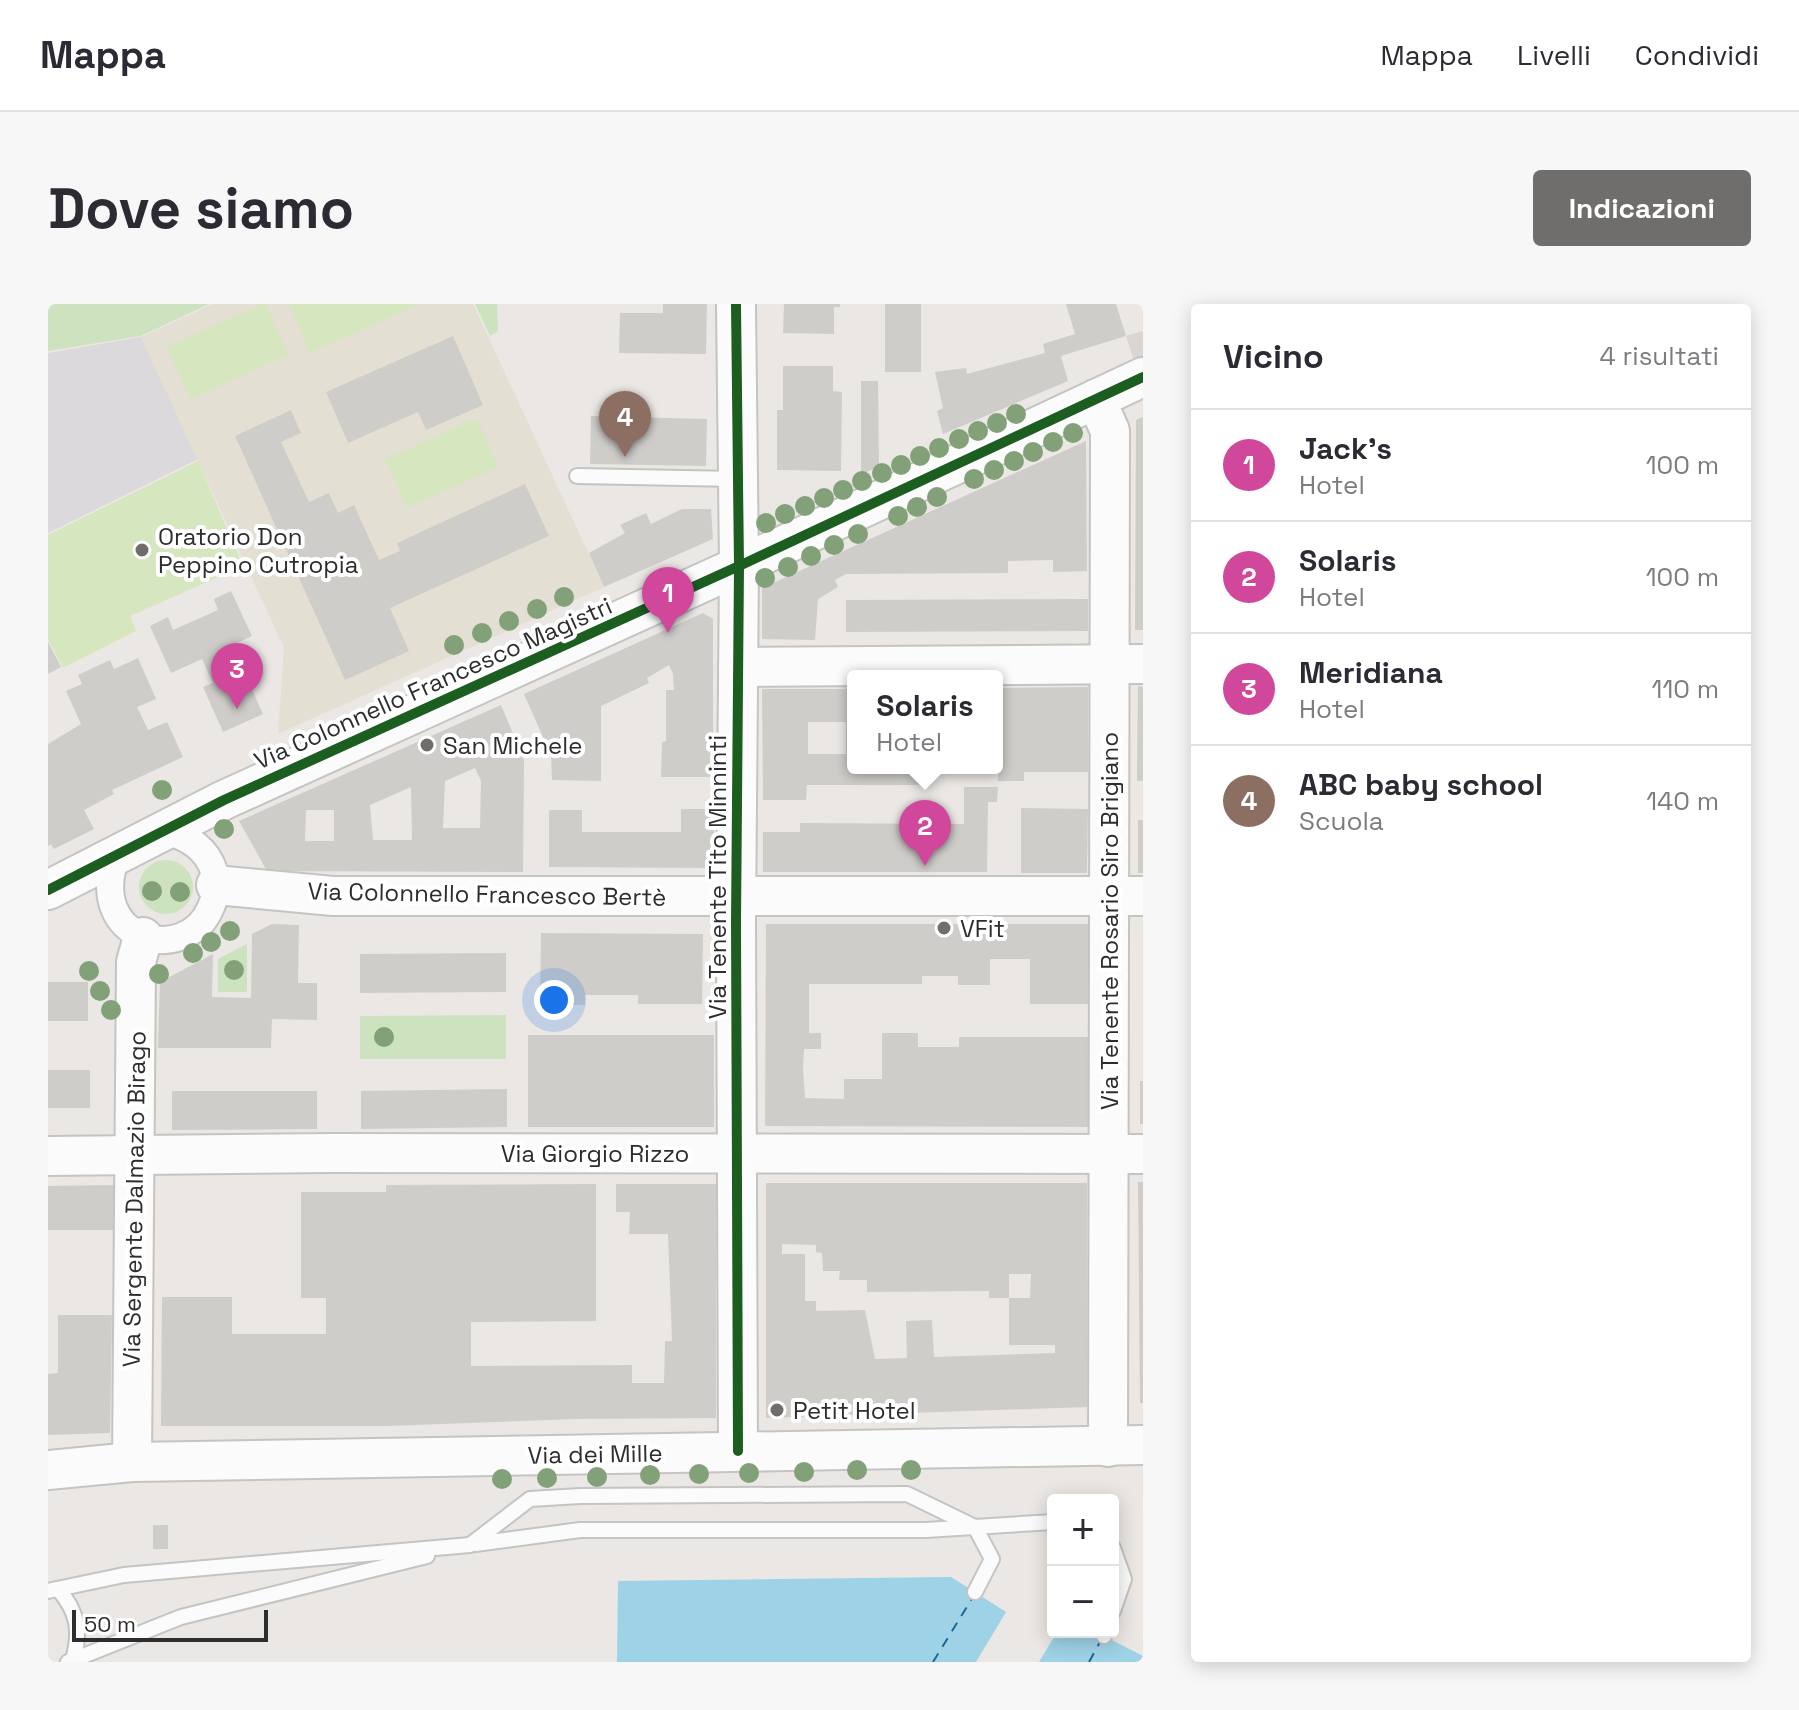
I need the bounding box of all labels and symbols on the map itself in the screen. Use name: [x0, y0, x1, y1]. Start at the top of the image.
pin: 4: [599, 391, 651, 457]
place label: Oratorio Don Peppino Cutropia: [158, 521, 359, 580]
marker: Oratorio Don Peppino Cutropia: [133, 541, 151, 559]
pin: 1: [642, 567, 694, 633]
street label: Via Colonnello Francesco Magistri: [249, 590, 617, 776]
pin: 3: [211, 643, 263, 709]
place label: San Michele: [443, 730, 582, 761]
street label: Via Tenente Rosario Siro Brigiano: [1094, 732, 1125, 1110]
street label: Via Tenente Tito Minninti: [702, 735, 733, 1019]
marker: San Michele: [418, 736, 436, 754]
pin: 2: [899, 800, 951, 866]
street label: Via Colonnello Francesco Bertè: [307, 875, 667, 913]
place label: VFit: [960, 913, 1005, 944]
marker: VFit: [935, 919, 953, 937]
your location: [534, 980, 574, 1020]
street label: Via Sergente Dalmazio Birago: [116, 1030, 152, 1368]
street label: Via Giorgio Rizzo: [501, 1138, 689, 1169]
place label: Petit Hotel: [793, 1395, 916, 1426]
marker: Petit Hotel: [768, 1401, 786, 1419]
street label: Via dei Mille: [527, 1437, 663, 1471]
scale bar: [72, 1606, 268, 1642]

